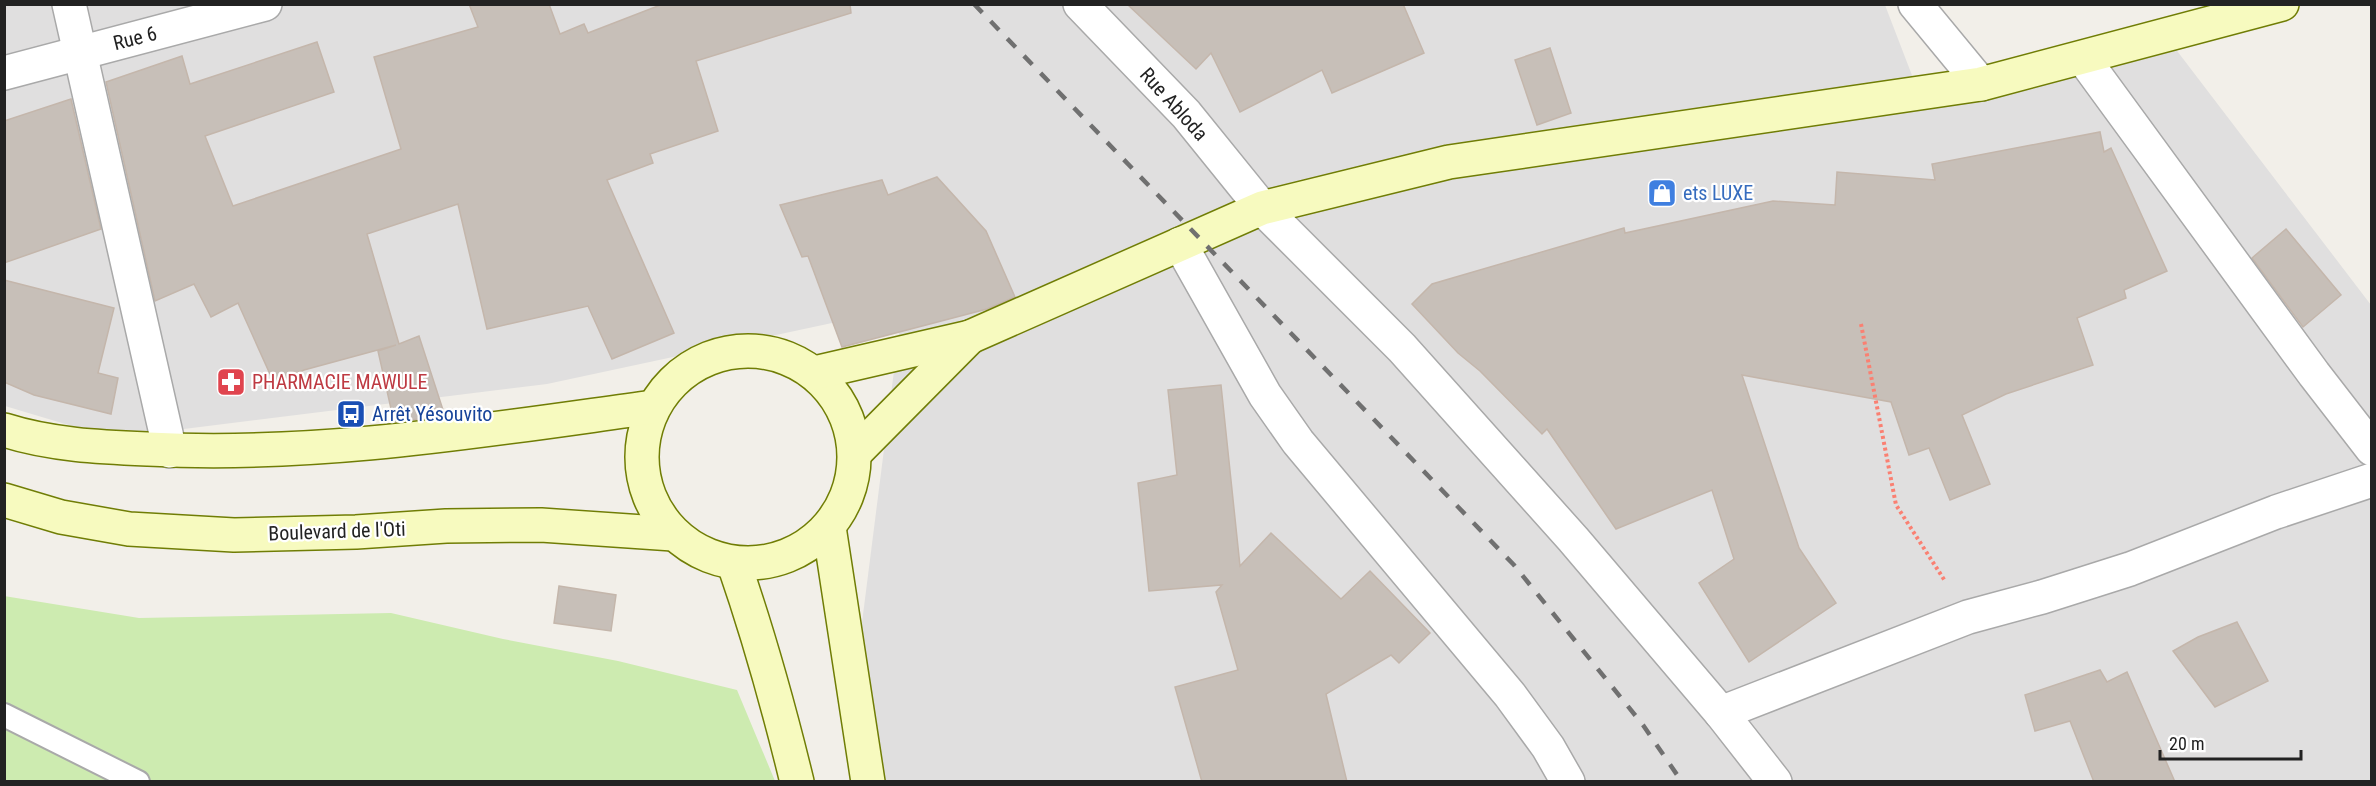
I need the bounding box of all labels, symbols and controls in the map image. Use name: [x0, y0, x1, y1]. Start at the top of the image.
street label: Rue 6: [111, 21, 159, 55]
street label: Rue Abloda: [1135, 63, 1213, 145]
shop icon: ets LUXE: [1646, 177, 1678, 209]
place label: ets LUXE: [1683, 181, 1753, 205]
pharmacy icon: PHARMACIE MAWULE: [215, 366, 247, 398]
place label: PHARMACIE MAWULE: [252, 370, 428, 394]
bus stop icon: Arrêt Yésouvito: [335, 398, 367, 430]
place label: Arrêt Yésouvito: [372, 402, 492, 426]
street label: Boulevard de l'Oti: [268, 517, 406, 545]
scale bar: [2160, 723, 2301, 761]
text: 20 m: [2169, 733, 2204, 754]

